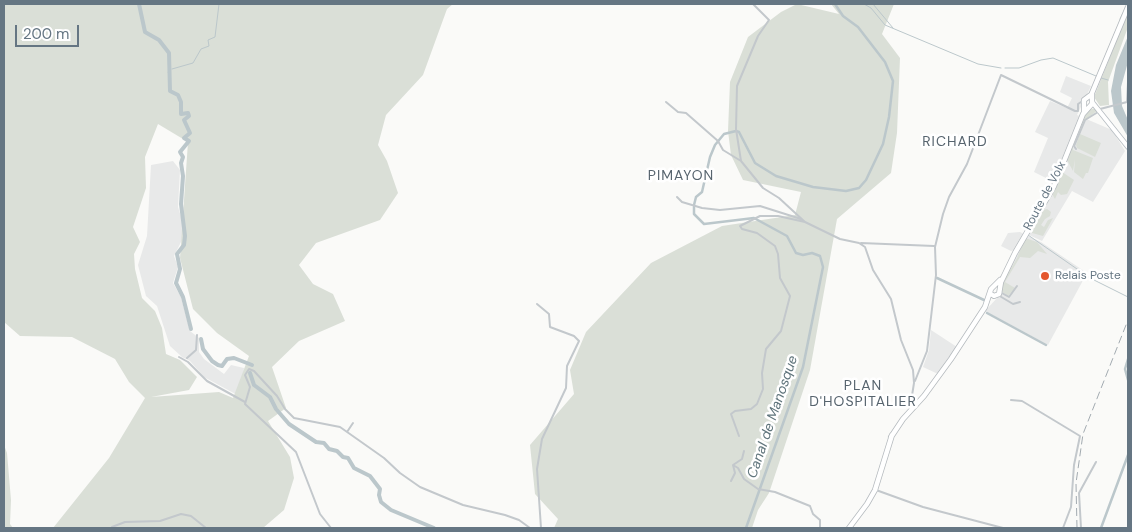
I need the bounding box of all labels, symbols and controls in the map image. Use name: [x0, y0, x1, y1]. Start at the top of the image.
scale bar: [18, 15, 81, 47]
text: 200 m: [23, 24, 69, 44]
district label: RICHARD: [921, 134, 989, 150]
street label: Route de Volx: [1021, 159, 1069, 233]
district label: PIMAYON: [647, 168, 715, 184]
place label: Relais Poste: [1055, 269, 1121, 283]
marker: Relais Poste: [1039, 270, 1051, 282]
water label: Canal de Manosque: [744, 353, 802, 481]
district label: PLAN D'HOSPITALIER: [808, 378, 918, 411]

